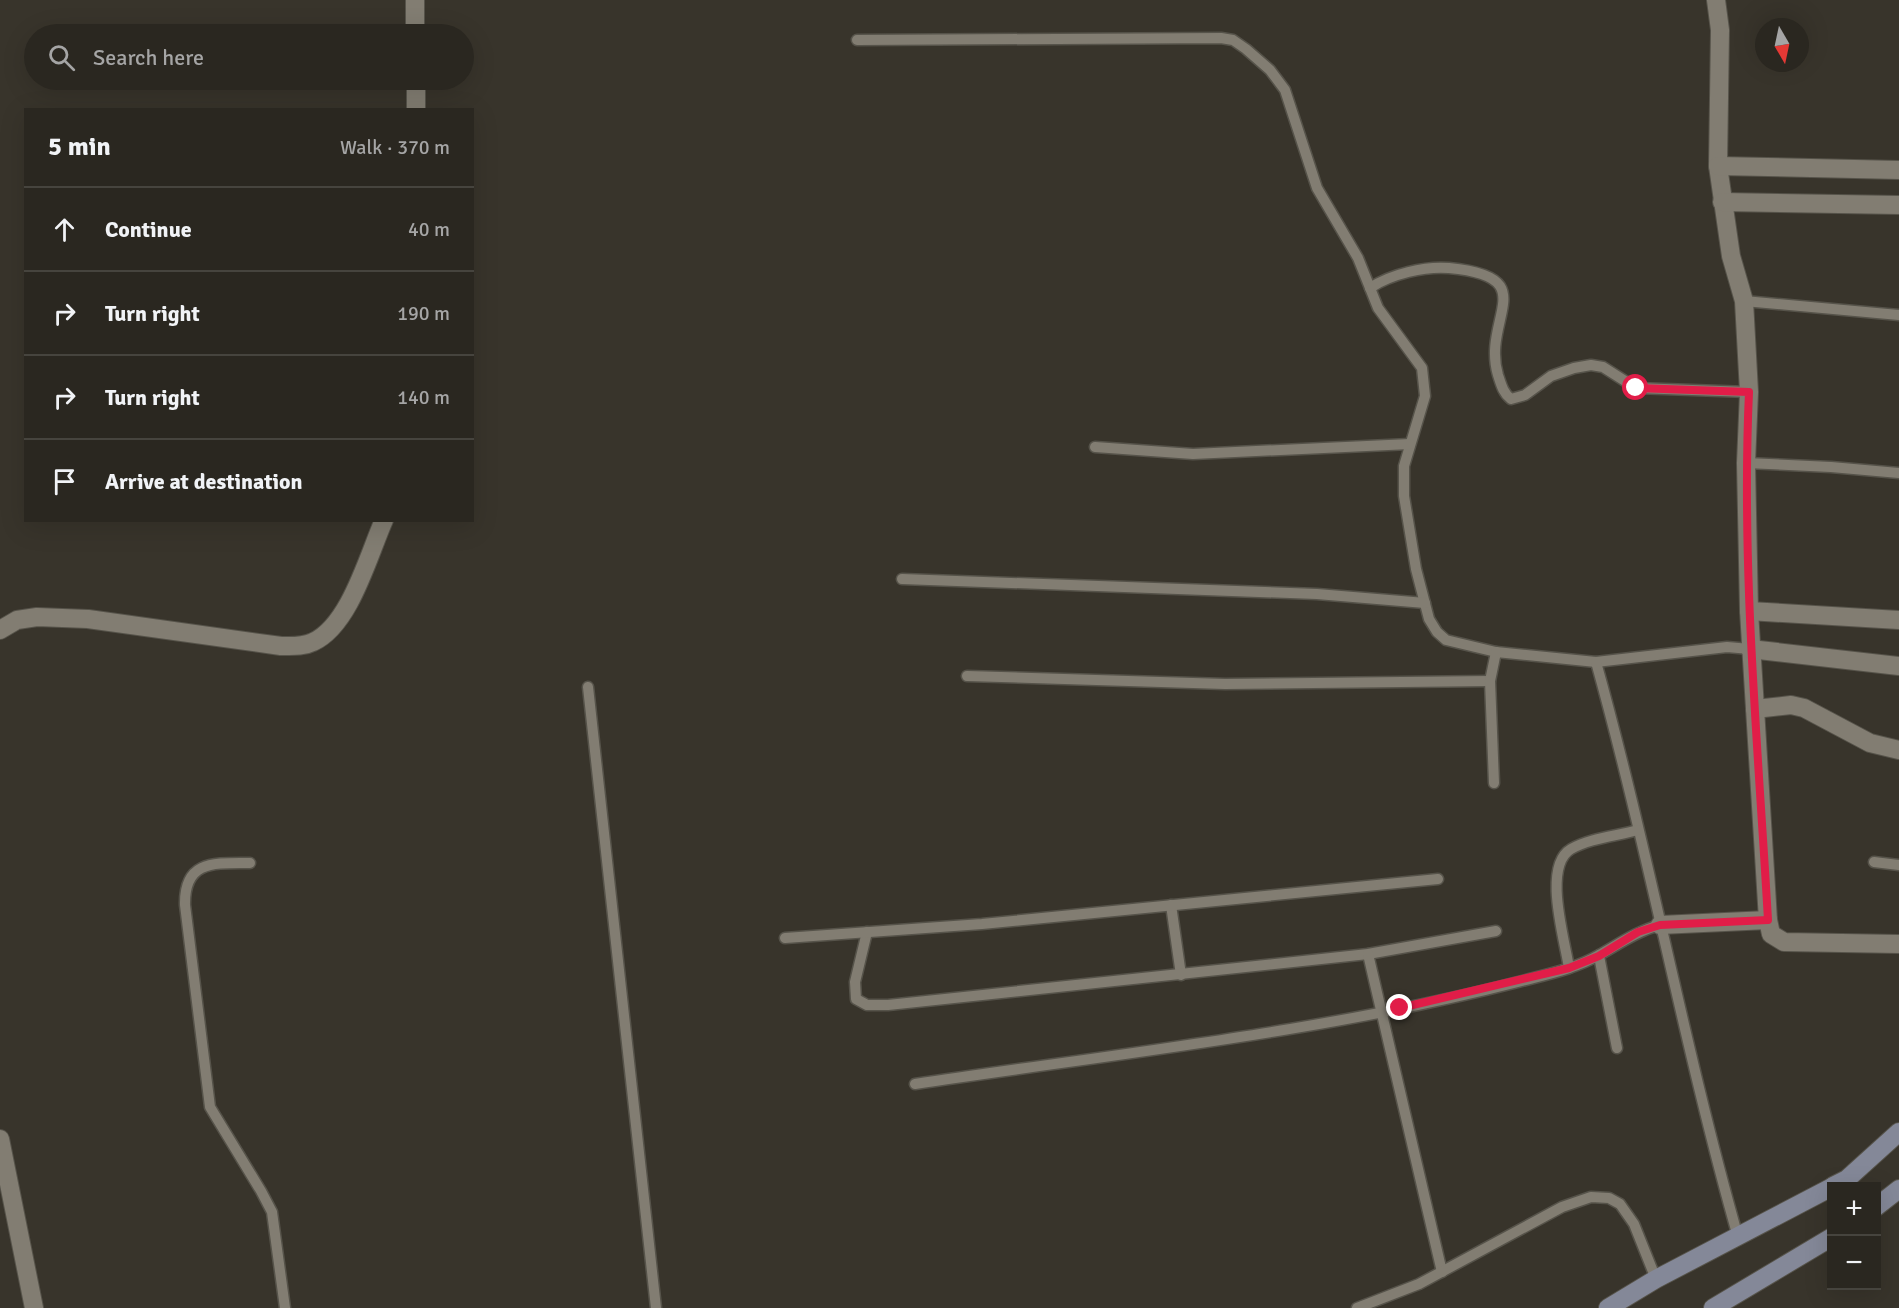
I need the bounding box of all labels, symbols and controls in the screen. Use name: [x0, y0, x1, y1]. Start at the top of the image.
north arrow: [1755, 18, 1809, 72]
search box: [24, 24, 474, 90]
icon: search: [45, 41, 78, 74]
text: Search here: [93, 44, 204, 71]
text: 5 min: [48, 131, 111, 163]
text: Walk · 370 m: [340, 135, 450, 160]
icon: ahead: [48, 213, 81, 246]
text: Continue: [105, 216, 192, 243]
text: 40 m: [408, 217, 450, 242]
icon: right: [48, 297, 81, 330]
text: Turn right: [105, 300, 200, 327]
text: 190 m: [397, 301, 450, 326]
route start: [1622, 374, 1648, 400]
icon: right: [48, 381, 81, 414]
text: Turn right: [105, 384, 200, 411]
text: 140 m: [397, 385, 450, 410]
icon: arrive: [48, 465, 81, 498]
text: Arrive at destination: [105, 468, 302, 495]
route end: [1386, 994, 1412, 1020]
map controls: [1827, 1182, 1881, 1290]
button: +: [1827, 1182, 1881, 1236]
button: −: [1827, 1236, 1881, 1290]

